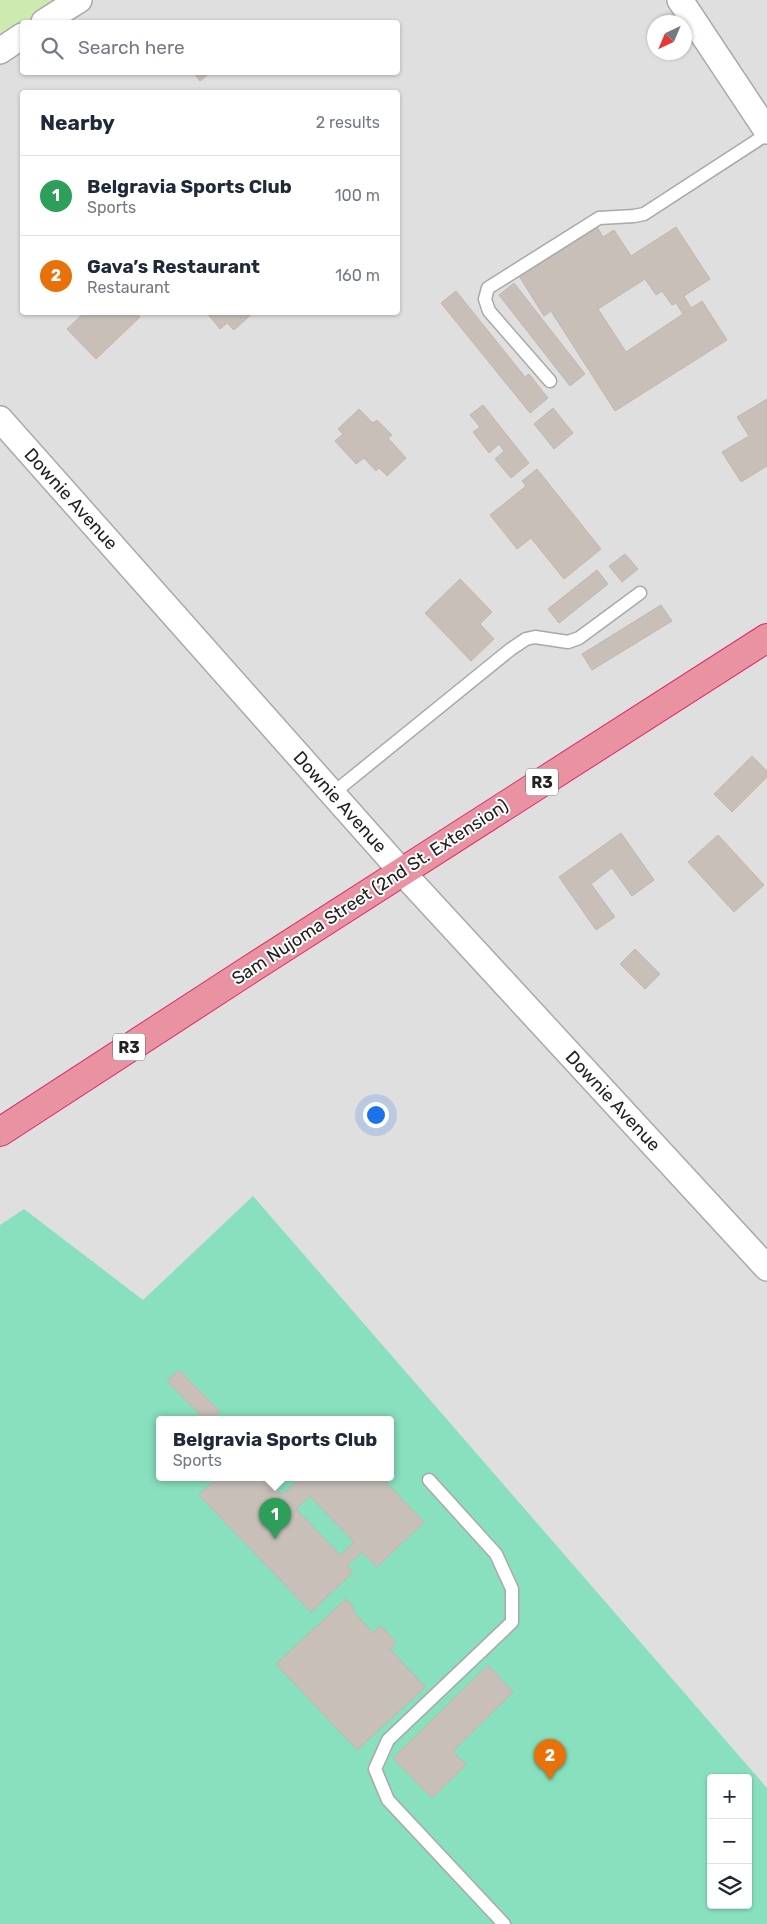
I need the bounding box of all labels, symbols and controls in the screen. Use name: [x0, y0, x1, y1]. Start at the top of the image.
north arrow: [647, 15, 692, 60]
search box: [20, 20, 400, 75]
icon: search: [38, 34, 66, 62]
text: Search here: [78, 36, 185, 59]
text: Nearby: [40, 110, 115, 135]
text: 2 results: [316, 113, 380, 132]
text: Belgravia Sports Club: [87, 175, 292, 198]
text: 1: [52, 186, 60, 205]
text: 100 m: [335, 186, 380, 205]
text: Sports: [87, 198, 136, 217]
text: Gava’s Restaurant: [87, 255, 260, 278]
text: 2: [51, 266, 61, 285]
text: 160 m: [335, 266, 380, 285]
text: Restaurant: [87, 278, 170, 297]
street label: Downie Avenue: [20, 444, 122, 554]
street label: Downie Avenue: [289, 747, 391, 857]
road number: R3: [526, 769, 558, 796]
street label: Sam Nujoma Street (2nd St. Extension): [228, 794, 512, 990]
road number: R3: [113, 1034, 145, 1060]
street label: Downie Avenue: [561, 1046, 665, 1156]
your location: [363, 1102, 389, 1128]
popup: [156, 1416, 394, 1481]
text: Belgravia Sports Club: [173, 1428, 377, 1451]
text: Sports: [173, 1451, 222, 1470]
pin: 1: [259, 1498, 291, 1539]
pin: 2: [534, 1739, 566, 1780]
map controls: [707, 1774, 752, 1909]
button: +: [707, 1774, 752, 1819]
button: −: [707, 1819, 752, 1864]
button: layers: [707, 1864, 752, 1909]

